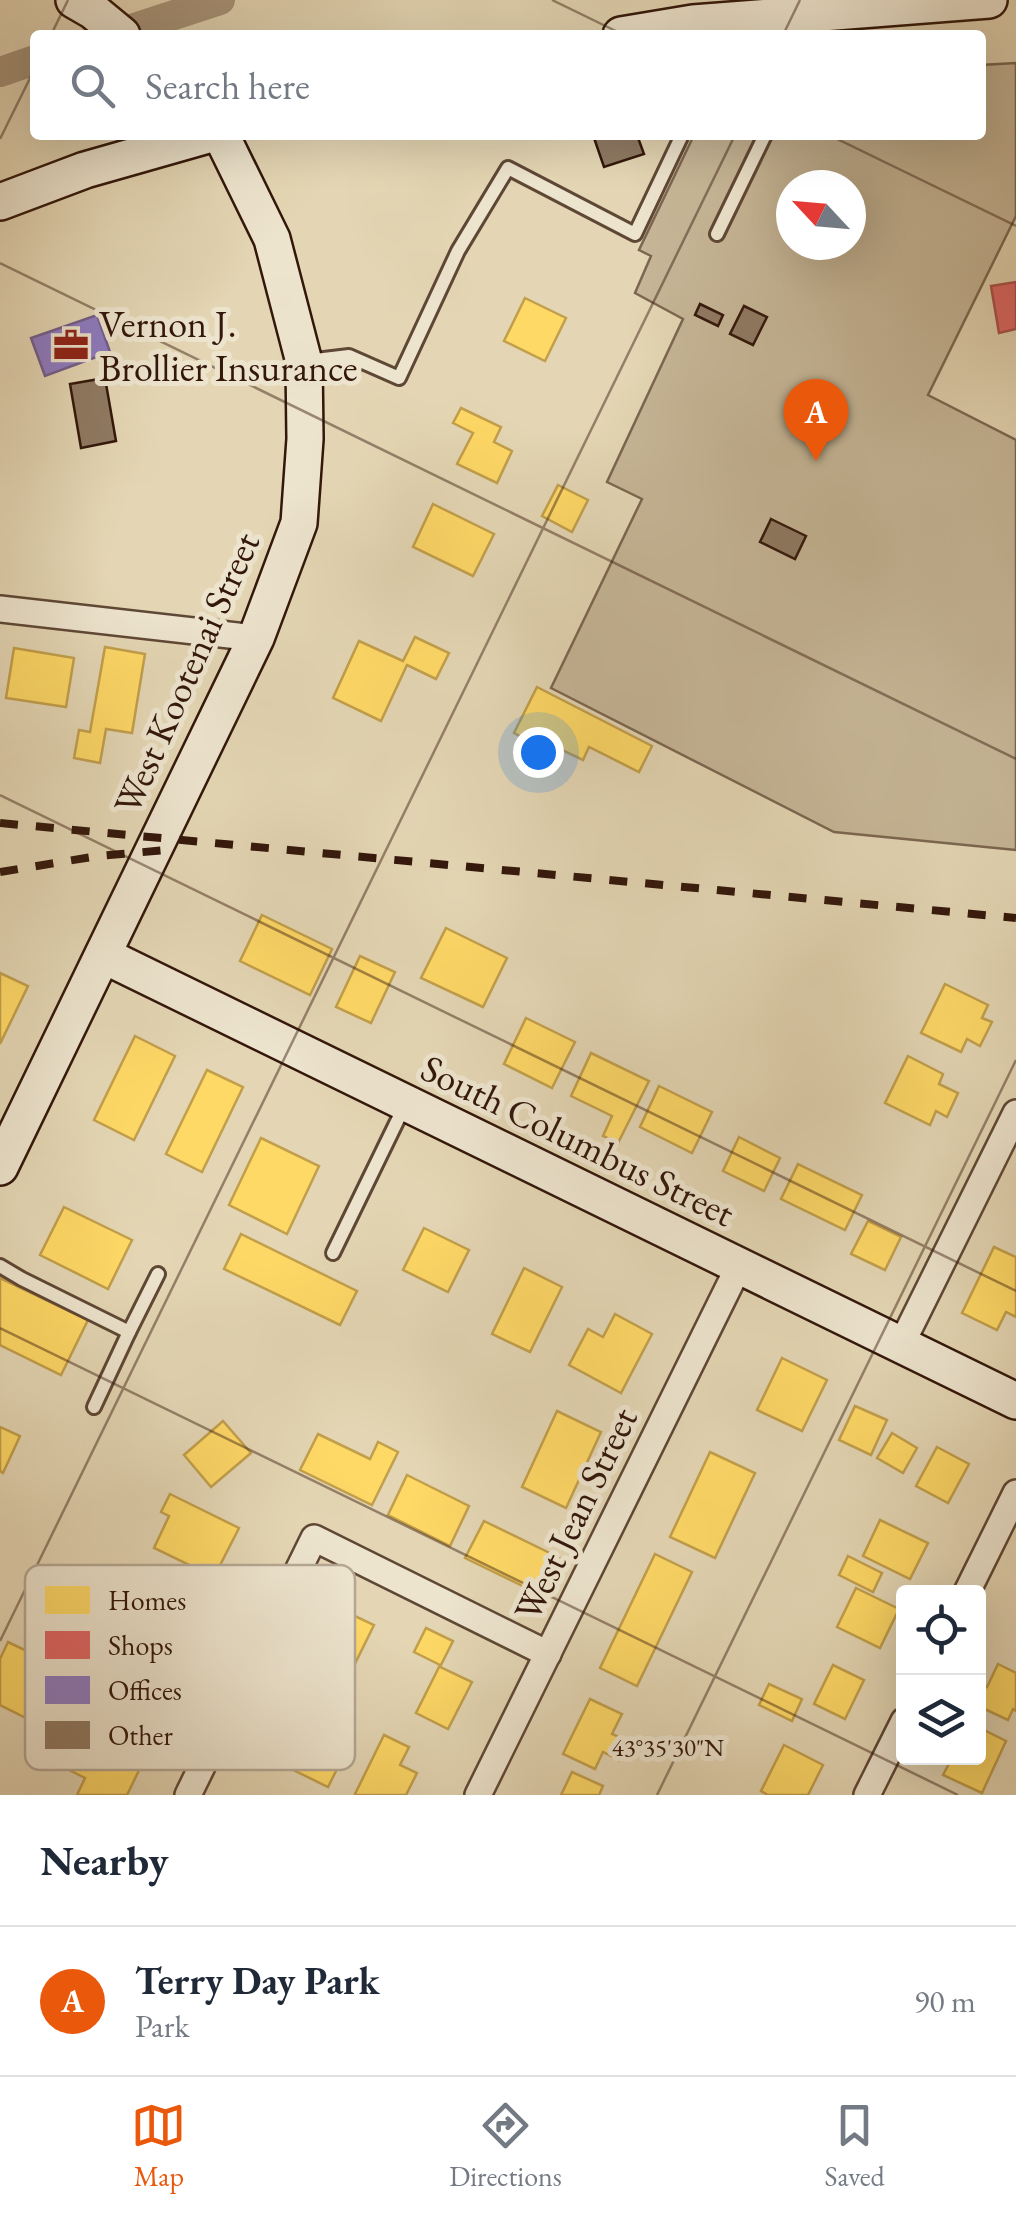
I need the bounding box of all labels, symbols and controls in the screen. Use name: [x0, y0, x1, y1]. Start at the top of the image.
search box: [30, 30, 986, 140]
icon: search: [65, 58, 120, 113]
text: Search here: [145, 61, 310, 110]
north arrow: [776, 170, 866, 260]
place label: Vernon J. Brollier Insurance: [99, 299, 358, 392]
office icon: Vernon J. Brollier Insurance: [52, 326, 90, 364]
pin: A: [784, 378, 848, 461]
street label: West Kootenai Street: [102, 524, 270, 822]
your location: [513, 727, 564, 778]
street label: South Columbus Street: [413, 1043, 743, 1237]
street label: West Jean Street: [502, 1399, 648, 1629]
legend: [25, 1565, 355, 1770]
text: Homes: [108, 1582, 186, 1618]
map controls: [896, 1585, 986, 1765]
button: locate: [896, 1585, 986, 1675]
text: Shops: [108, 1627, 173, 1663]
text: Offices: [108, 1672, 182, 1708]
button: layers: [896, 1675, 986, 1765]
text: Other: [108, 1717, 173, 1753]
text: 43°35'30"N: [612, 1731, 724, 1763]
text: Nearby: [40, 1833, 169, 1888]
text: Terry Day Park: [135, 1956, 380, 2005]
text: A: [61, 1980, 84, 2022]
text: 90 m: [914, 1980, 976, 2022]
text: Park: [135, 2005, 190, 2047]
tab: Map: [131, 2098, 186, 2194]
tab: Directions: [449, 2098, 562, 2194]
tab: Saved: [825, 2098, 885, 2194]

